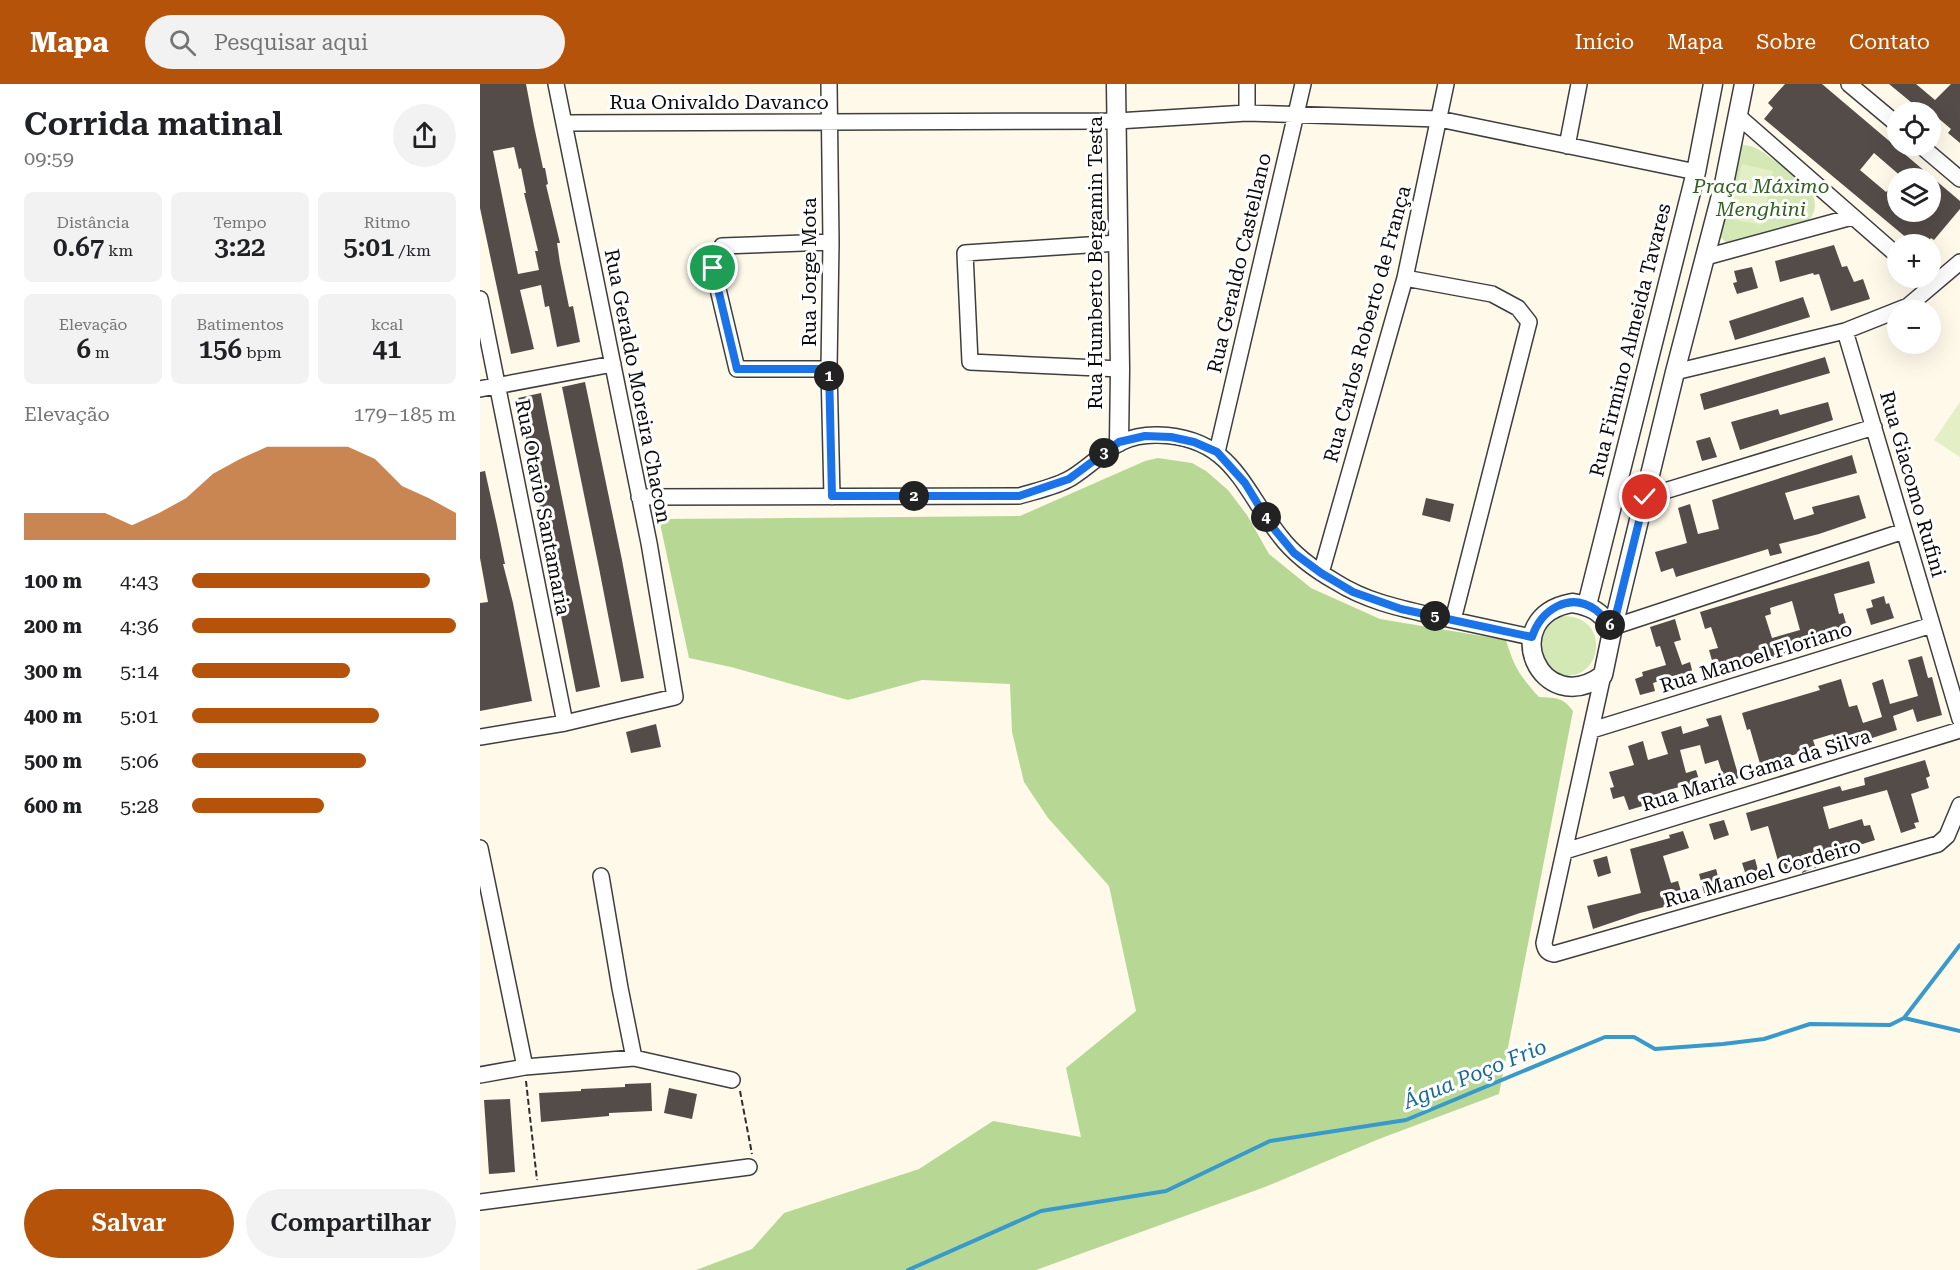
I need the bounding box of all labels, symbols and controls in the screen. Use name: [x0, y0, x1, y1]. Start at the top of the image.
search box: [145, 15, 565, 69]
text: Mapa: [30, 26, 109, 59]
icon: search: [166, 26, 199, 59]
text: Pesquisar aqui: [214, 30, 368, 55]
text: Início: [1575, 30, 1634, 54]
text: Mapa: [1667, 30, 1723, 54]
text: Sobre: [1756, 30, 1816, 54]
text: Contato: [1849, 30, 1930, 54]
street label: Rua Onivaldo Davanco: [609, 90, 829, 114]
map controls: [1887, 102, 1941, 354]
button: locate: [1887, 102, 1941, 156]
text: Corrida matinal: [24, 104, 283, 143]
button: share: [393, 104, 456, 167]
street label: Rua Humberto Bergamin Testa: [1083, 116, 1107, 410]
text: 09:59: [24, 146, 74, 170]
street label: Rua Geraldo Castellano: [1202, 151, 1276, 375]
button: layers: [1887, 168, 1941, 222]
park label: Praça Máximo Menghini: [1692, 174, 1829, 221]
street label: Rua Carlos Roberto de França: [1318, 183, 1416, 465]
street label: Rua Jorge Mota: [797, 197, 821, 347]
street label: Rua Firmino Almeida Tavares: [1584, 201, 1676, 479]
text: Distância: [57, 213, 129, 232]
text: Tempo: [213, 213, 267, 232]
text: Ritmo: [364, 213, 410, 232]
text: 0.67: [53, 232, 104, 262]
text: 3:22: [214, 232, 266, 262]
text: 5:01: [343, 232, 395, 262]
button: +: [1887, 234, 1941, 288]
text: km: [104, 241, 133, 260]
text: /km: [395, 241, 431, 260]
pin: [687, 242, 738, 293]
street label: Rua Geraldo Moreira Chacon: [600, 247, 676, 525]
icon: arrive: [696, 251, 729, 284]
button: −: [1887, 300, 1941, 354]
text: Elevação: [59, 315, 127, 334]
text: Batimentos: [196, 315, 284, 334]
text: kcal: [371, 315, 403, 334]
text: 6: [76, 334, 91, 364]
text: 156: [198, 334, 242, 364]
text: 41: [372, 334, 402, 364]
text: m: [91, 343, 110, 362]
text: bpm: [242, 343, 282, 362]
pin: 1: [814, 361, 844, 391]
text: 1: [825, 366, 833, 385]
street label: Rua Giacomo Rufini: [1875, 388, 1951, 580]
street label: Rua Otavio Santamaria: [510, 397, 576, 617]
text: Elevação: [24, 402, 110, 426]
text: 179–185 m: [353, 402, 456, 426]
pin: 3: [1089, 438, 1119, 468]
text: 3: [1100, 443, 1108, 462]
pin: [1619, 471, 1670, 522]
icon: check: [1628, 480, 1661, 513]
pin: 2: [899, 481, 929, 511]
text: 2: [910, 486, 918, 505]
pin: 4: [1251, 502, 1281, 532]
text: 4: [1262, 507, 1270, 526]
text: 100 m: [24, 569, 82, 593]
text: 4:43: [120, 569, 159, 593]
pin: 5: [1420, 601, 1450, 631]
text: 5: [1431, 606, 1439, 625]
pin: 6: [1595, 610, 1625, 640]
text: 200 m: [24, 614, 82, 638]
text: 4:36: [120, 614, 159, 638]
text: 6: [1606, 615, 1614, 634]
street label: Rua Manoel Floriano: [1657, 616, 1855, 698]
text: 300 m: [24, 659, 82, 683]
text: 5:14: [120, 659, 159, 683]
text: 400 m: [24, 704, 82, 728]
text: 5:01: [120, 704, 159, 728]
street label: Rua Maria Gama da Silva: [1638, 724, 1874, 816]
text: 500 m: [24, 749, 82, 773]
text: 5:06: [120, 749, 159, 773]
text: 600 m: [24, 794, 82, 818]
text: 5:28: [120, 794, 159, 818]
street label: Rua Manoel Cordeiro: [1661, 833, 1863, 913]
water label: Água Poço Frio: [1398, 1033, 1550, 1114]
button: Salvar: [24, 1189, 234, 1258]
button: Compartilhar: [246, 1189, 456, 1258]

